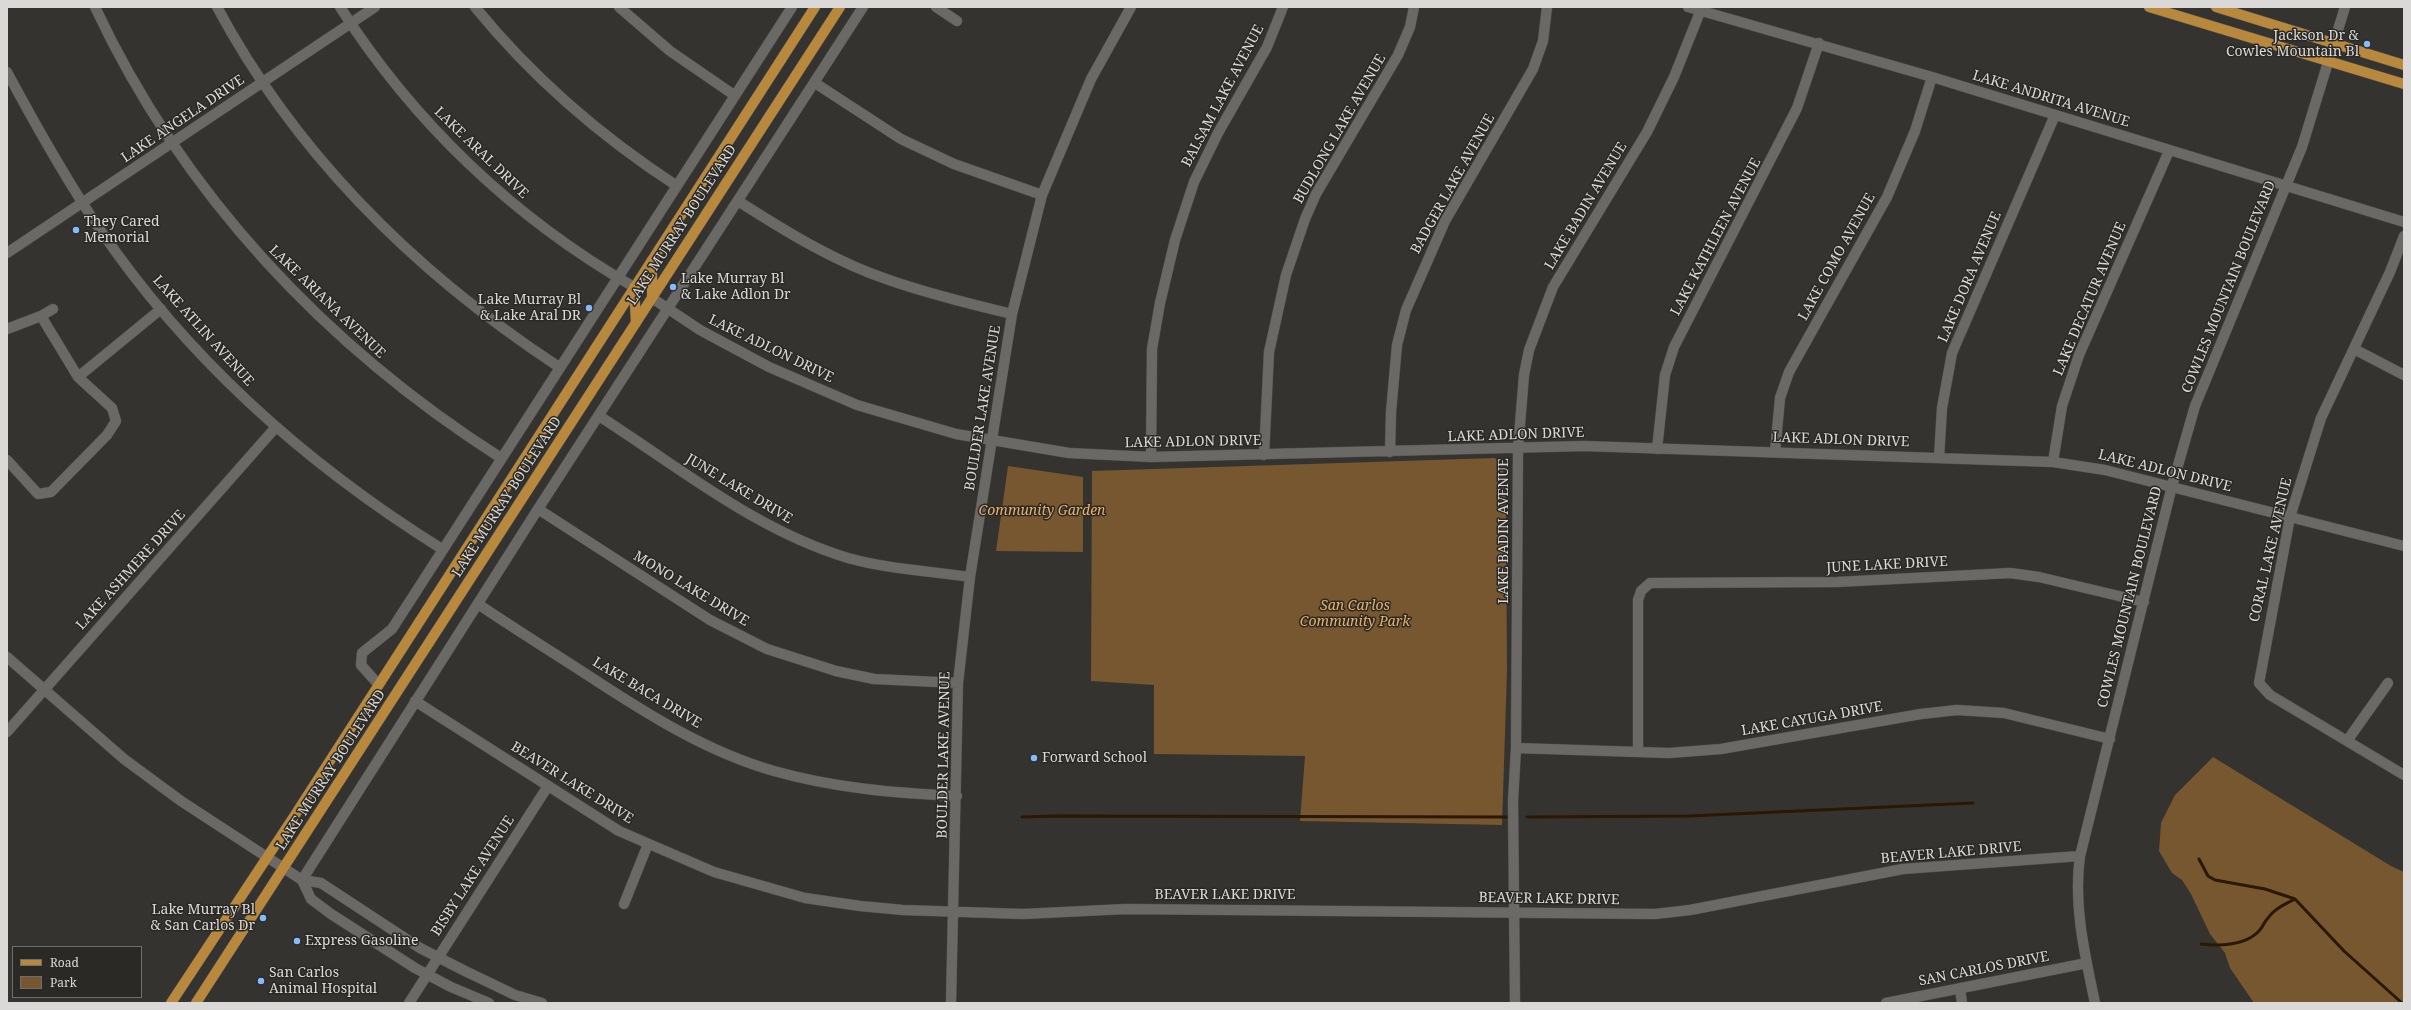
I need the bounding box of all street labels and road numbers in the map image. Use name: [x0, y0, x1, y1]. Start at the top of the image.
street label: BALSAM LAKE AVENUE: [1178, 22, 1268, 170]
street label: BUDLONG LAKE AVENUE: [1290, 51, 1390, 207]
street label: LAKE ANDRITA AVENUE: [1970, 67, 2132, 131]
street label: LAKE ANGELA DRIVE: [118, 72, 248, 166]
street label: LAKE ARAL DRIVE: [430, 104, 532, 202]
street label: BADGER LAKE AVENUE: [1407, 111, 1499, 257]
street label: LAKE BADIN AVENUE: [1541, 139, 1631, 273]
street label: LAKE MURRAY BOULEVARD: [624, 142, 740, 308]
street label: LAKE KATHLEEN AVENUE: [1667, 155, 1765, 319]
street label: COWLES MOUNTAIN BOULEVARD: [2179, 178, 2279, 396]
street label: LAKE COMO AVENUE: [1795, 190, 1879, 324]
street label: LAKE DORA AVENUE: [1935, 209, 2005, 345]
street label: LAKE DECATUR AVENUE: [2050, 220, 2130, 378]
street label: LAKE ARIANA AVENUE: [265, 242, 389, 362]
street label: LAKE ATLIN AVENUE: [149, 272, 257, 390]
street label: LAKE ADLON DRIVE: [706, 311, 836, 387]
street label: BOULDER LAKE AVENUE: [962, 324, 1004, 492]
street label: LAKE MURRAY BOULEVARD: [449, 414, 565, 580]
street label: LAKE ADLON DRIVE: [1447, 424, 1585, 446]
street label: LAKE ADLON DRIVE: [1772, 429, 1910, 451]
street label: LAKE ADLON DRIVE: [1124, 432, 1262, 452]
street label: LAKE ADLON DRIVE: [2097, 446, 2233, 496]
street label: JUNE LAKE DRIVE: [683, 451, 795, 527]
street label: LAKE BADIN AVENUE: [1496, 458, 1512, 604]
street label: CORAL LAKE AVENUE: [2246, 476, 2296, 624]
street label: COWLES MOUNTAIN BOULEVARD: [2094, 485, 2166, 709]
street label: LAKE ASHMERE DRIVE: [73, 507, 189, 633]
street label: MONO LAKE DRIVE: [630, 548, 752, 630]
street label: JUNE LAKE DRIVE: [1826, 553, 1948, 577]
street label: LAKE BACA DRIVE: [590, 654, 704, 732]
street label: BOULDER LAKE AVENUE: [934, 671, 954, 839]
street label: LAKE MURRAY BOULEVARD: [273, 687, 389, 853]
street label: LAKE CAYUGA DRIVE: [1740, 698, 1884, 740]
street label: BEAVER LAKE DRIVE: [508, 739, 636, 827]
street label: BISBY LAKE AVENUE: [428, 813, 518, 939]
street label: BEAVER LAKE DRIVE: [1880, 838, 2022, 868]
street label: BEAVER LAKE DRIVE: [1154, 887, 1296, 903]
street label: BEAVER LAKE DRIVE: [1478, 889, 1620, 909]
street label: SAN CARLOS DRIVE: [1918, 948, 2050, 990]

